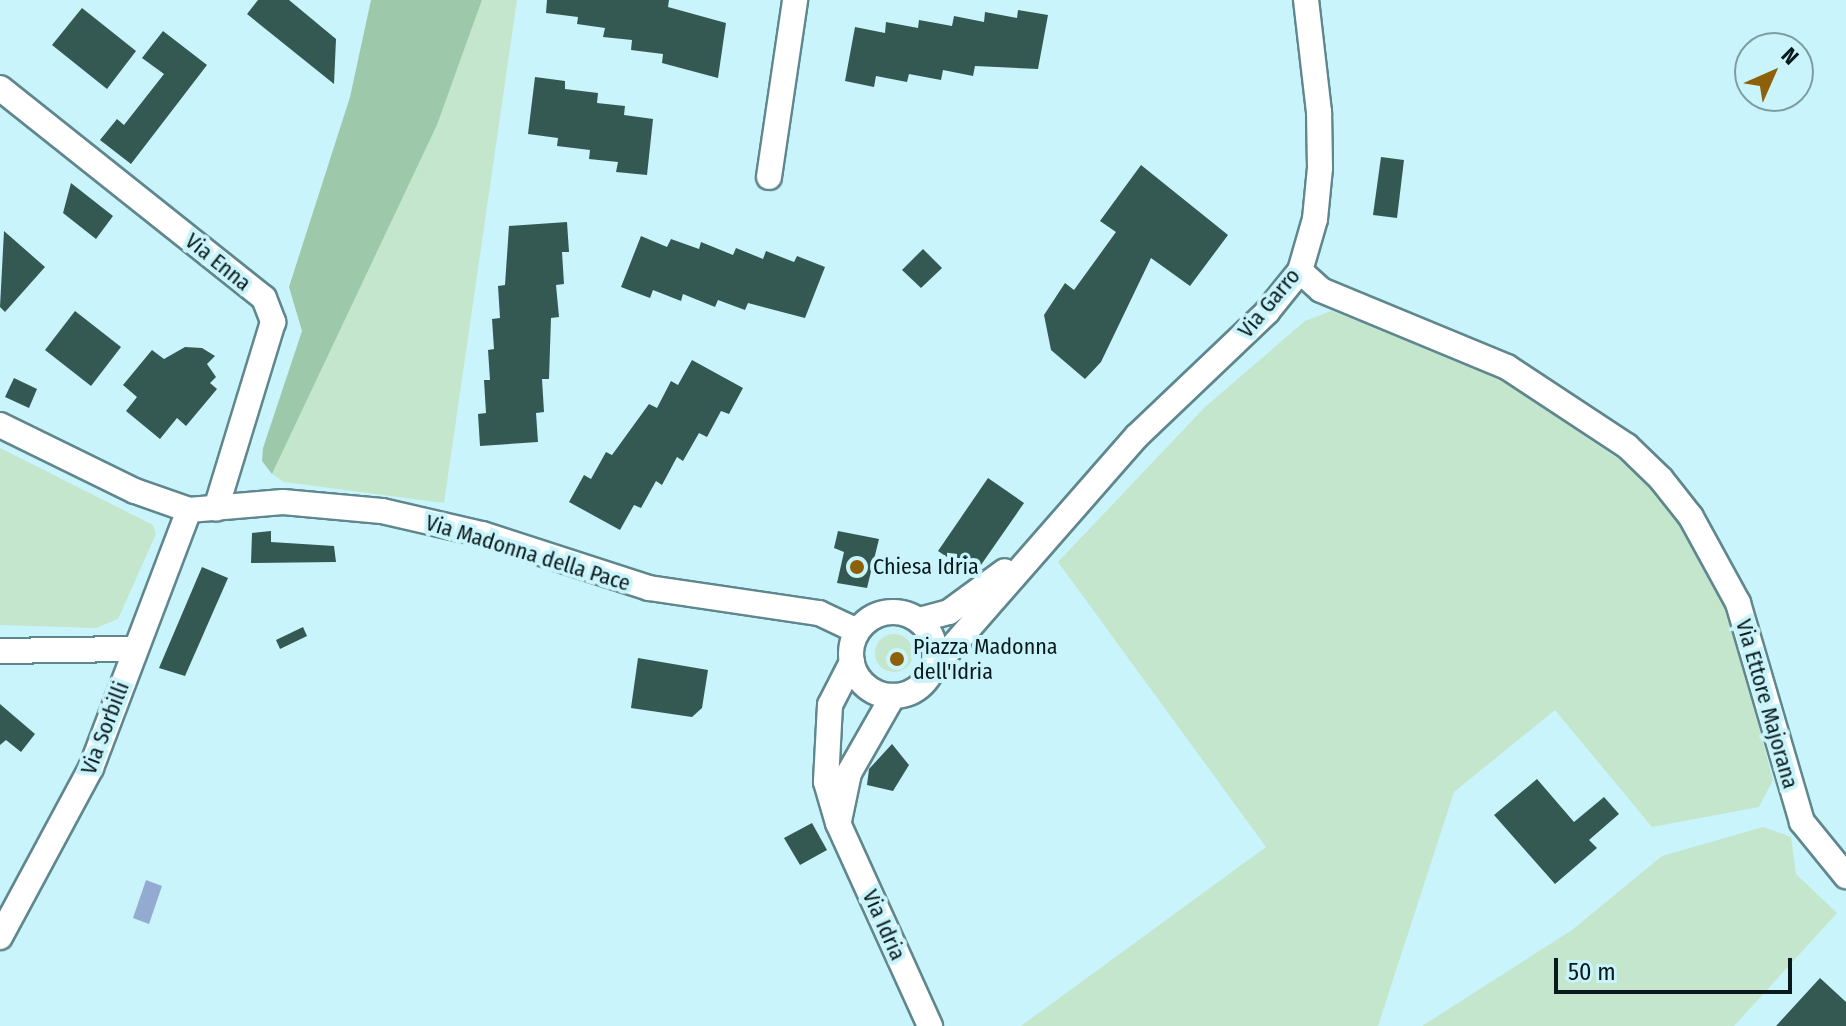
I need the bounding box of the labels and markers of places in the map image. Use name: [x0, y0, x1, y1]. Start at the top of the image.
place label: Chiesa Idria: [873, 554, 979, 580]
marker: Chiesa Idria: [848, 558, 866, 576]
place label: Piazza Madonna dell'Idria: [913, 633, 1058, 684]
marker: Piazza Madonna dell'Idria: [888, 650, 906, 668]

